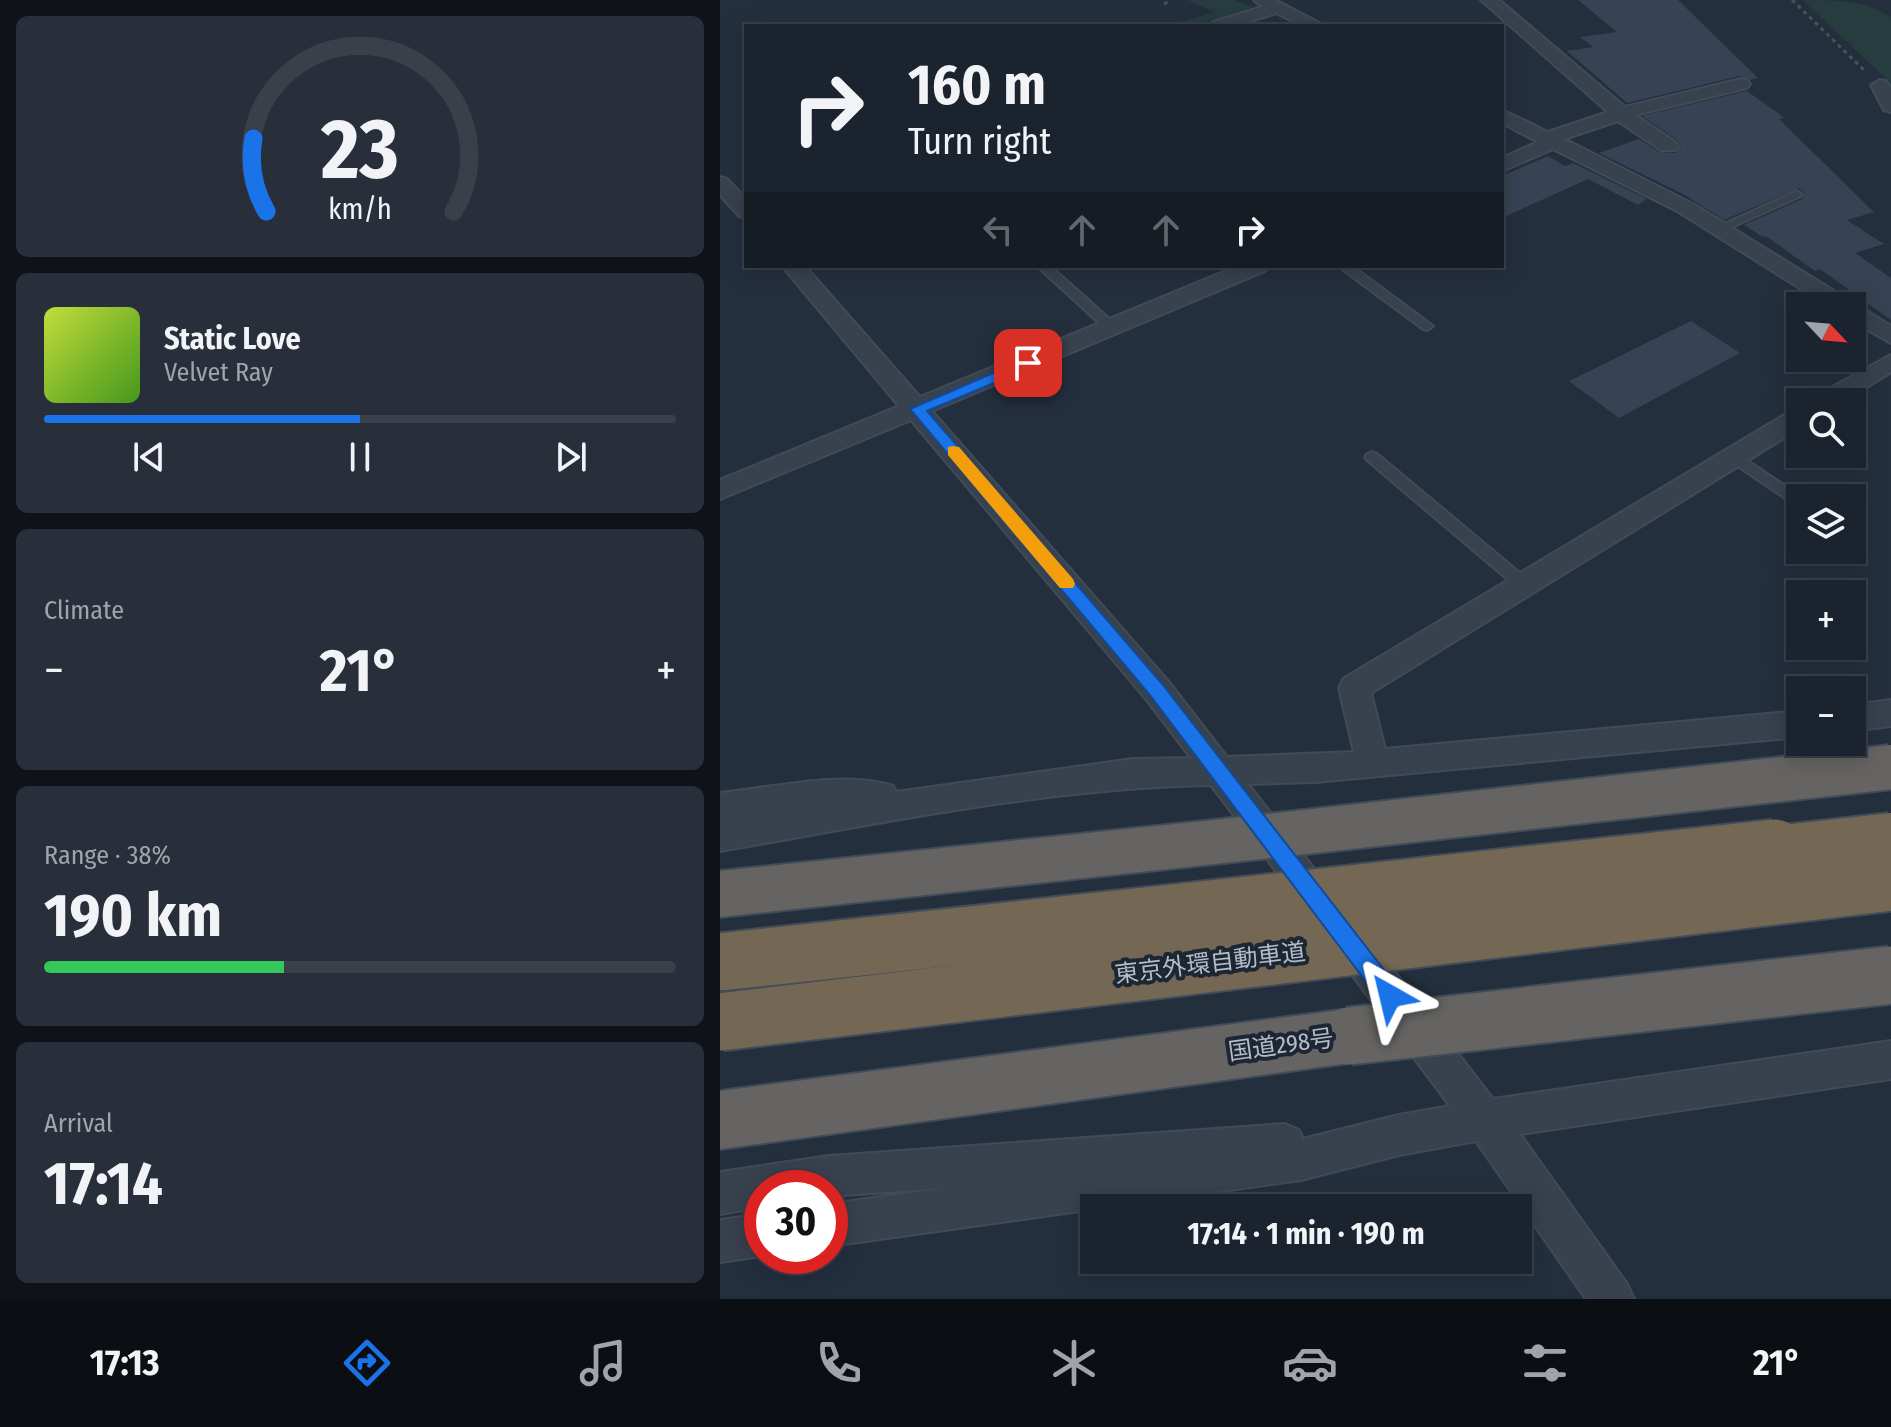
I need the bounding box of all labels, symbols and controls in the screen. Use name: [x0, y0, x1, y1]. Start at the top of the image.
text: 160 m: [908, 52, 1046, 119]
icon: right: [776, 56, 880, 160]
text: 23: [320, 100, 399, 200]
text: Turn right: [908, 120, 1051, 164]
text: km/h: [328, 192, 392, 227]
icon: left: [976, 208, 1020, 252]
icon: ahead: [1060, 208, 1104, 252]
icon: ahead: [1144, 208, 1188, 252]
icon: right: [1228, 208, 1272, 252]
north arrow: [1786, 292, 1866, 372]
map controls: [1786, 292, 1866, 756]
text: Static Love: [164, 321, 301, 357]
pin: [994, 329, 1062, 397]
icon: arrive: [1006, 341, 1050, 385]
text: Velvet Ray: [164, 357, 273, 388]
button: search: [1786, 388, 1866, 468]
icon: previous: [127, 435, 171, 479]
icon: pause: [338, 435, 382, 479]
icon: next: [549, 435, 593, 479]
button: layers: [1786, 484, 1866, 564]
button: +: [1786, 580, 1866, 660]
text: Climate: [44, 595, 124, 626]
text: 21°: [320, 635, 400, 707]
text: −: [44, 644, 64, 697]
text: +: [656, 644, 676, 697]
button: −: [1786, 676, 1866, 756]
text: Range · 38%: [44, 840, 171, 871]
text: 190 km: [44, 880, 222, 952]
street label: 東京外環自動車道: [1113, 937, 1307, 989]
position arrow: [1348, 954, 1432, 1038]
street label: 国道298号: [1227, 1024, 1335, 1066]
text: Arrival: [44, 1108, 113, 1139]
text: 17:14: [44, 1148, 163, 1220]
speed limit sign: 30: [744, 1170, 848, 1274]
text: 17:14 · 1 min · 190 m: [1187, 1216, 1425, 1252]
icon: directions: [339, 1335, 395, 1391]
icon: music: [575, 1335, 631, 1391]
icon: phone: [811, 1335, 867, 1391]
icon: climate: [1046, 1335, 1102, 1391]
icon: car: [1282, 1335, 1338, 1391]
icon: filters: [1517, 1335, 1573, 1391]
text: 17:13: [90, 1341, 160, 1385]
text: 21°: [1753, 1341, 1801, 1385]

